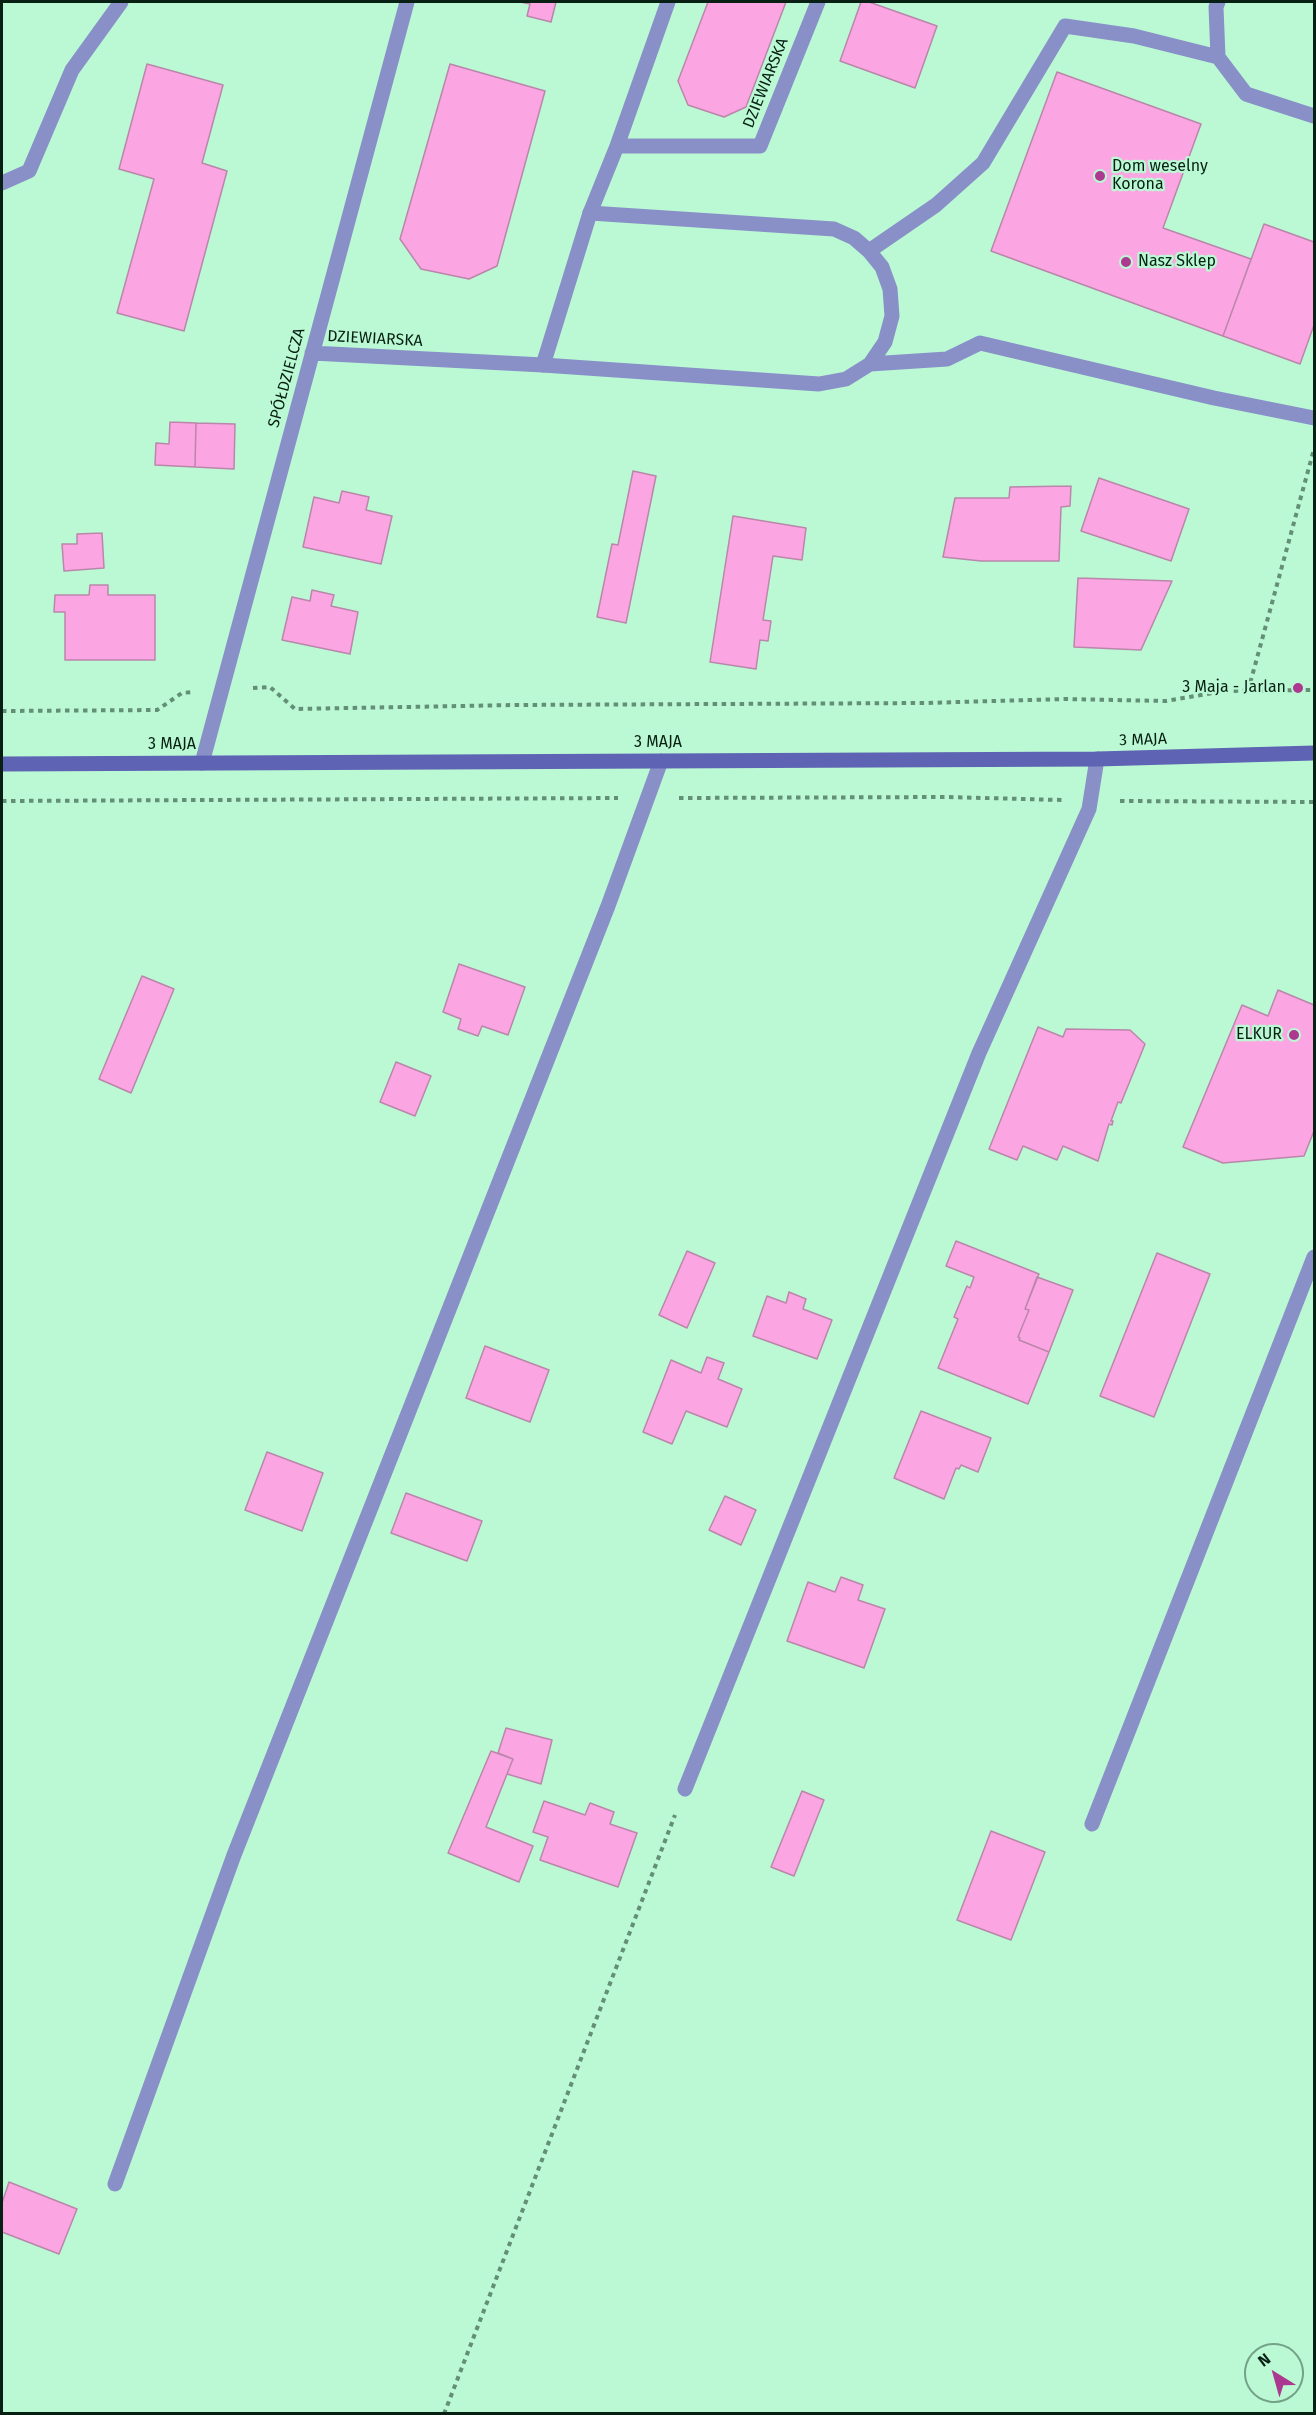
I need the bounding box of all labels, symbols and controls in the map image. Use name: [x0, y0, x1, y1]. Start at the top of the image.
street label: DZIEWIARSKA: [739, 35, 793, 131]
place label: Dom weselny Korona: [1112, 157, 1208, 195]
marker: Dom weselny Korona: [1093, 169, 1107, 183]
place label: Nasz Sklep: [1138, 252, 1216, 272]
marker: Nasz Sklep: [1119, 255, 1133, 269]
street label: SPÓŁDZIELCZA: [264, 326, 310, 430]
street label: DZIEWIARSKA: [327, 327, 423, 351]
place label: 3 Maja - Jarlan: [1182, 678, 1286, 698]
marker: 3 Maja - Jarlan: [1291, 681, 1305, 695]
street label: 3 MAJA: [1119, 730, 1167, 750]
street label: 3 MAJA: [634, 733, 682, 753]
street label: 3 MAJA: [148, 735, 196, 755]
place label: ELKUR: [1236, 1025, 1282, 1045]
marker: ELKUR: [1287, 1028, 1301, 1042]
north arrow: [1244, 2343, 1304, 2403]
text: N: [1254, 2349, 1274, 2371]

